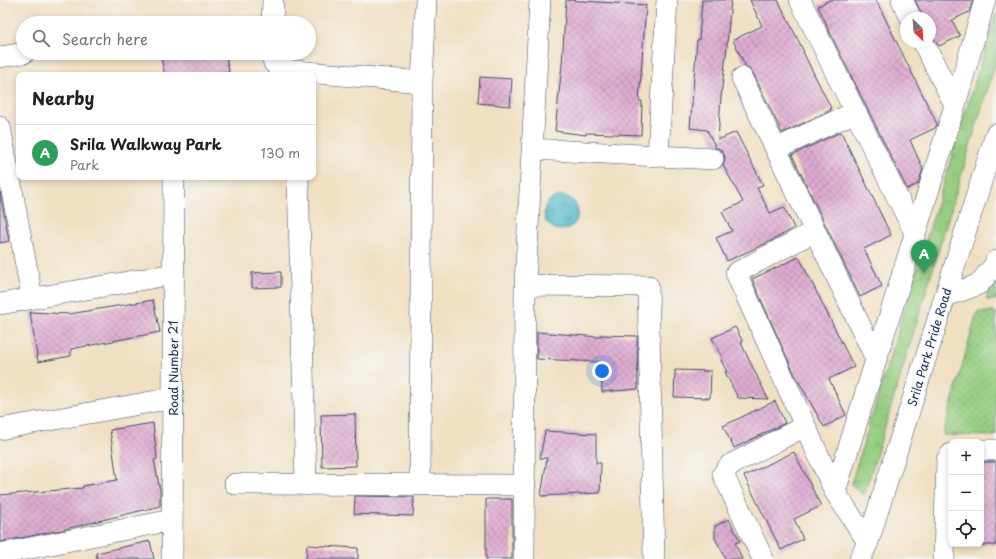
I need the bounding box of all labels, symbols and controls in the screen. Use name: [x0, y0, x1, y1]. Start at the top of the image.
north arrow: [900, 12, 936, 48]
search box: [16, 16, 316, 60]
icon: search: [30, 27, 52, 49]
text: Search here: [62, 27, 148, 50]
text: Nearby: [32, 85, 94, 111]
text: Srila Walkway Park: [70, 132, 222, 155]
text: A: [40, 143, 50, 162]
text: 130 m: [261, 143, 300, 162]
text: Park: [70, 155, 99, 174]
pin: A: [911, 240, 937, 273]
street label: Srila Park Pride Road: [902, 286, 956, 408]
street label: Road Number 21: [164, 320, 182, 416]
your location: [592, 361, 612, 381]
map controls: [948, 439, 984, 547]
button: +: [948, 439, 984, 475]
button: −: [948, 475, 984, 511]
button: locate: [948, 511, 984, 547]

